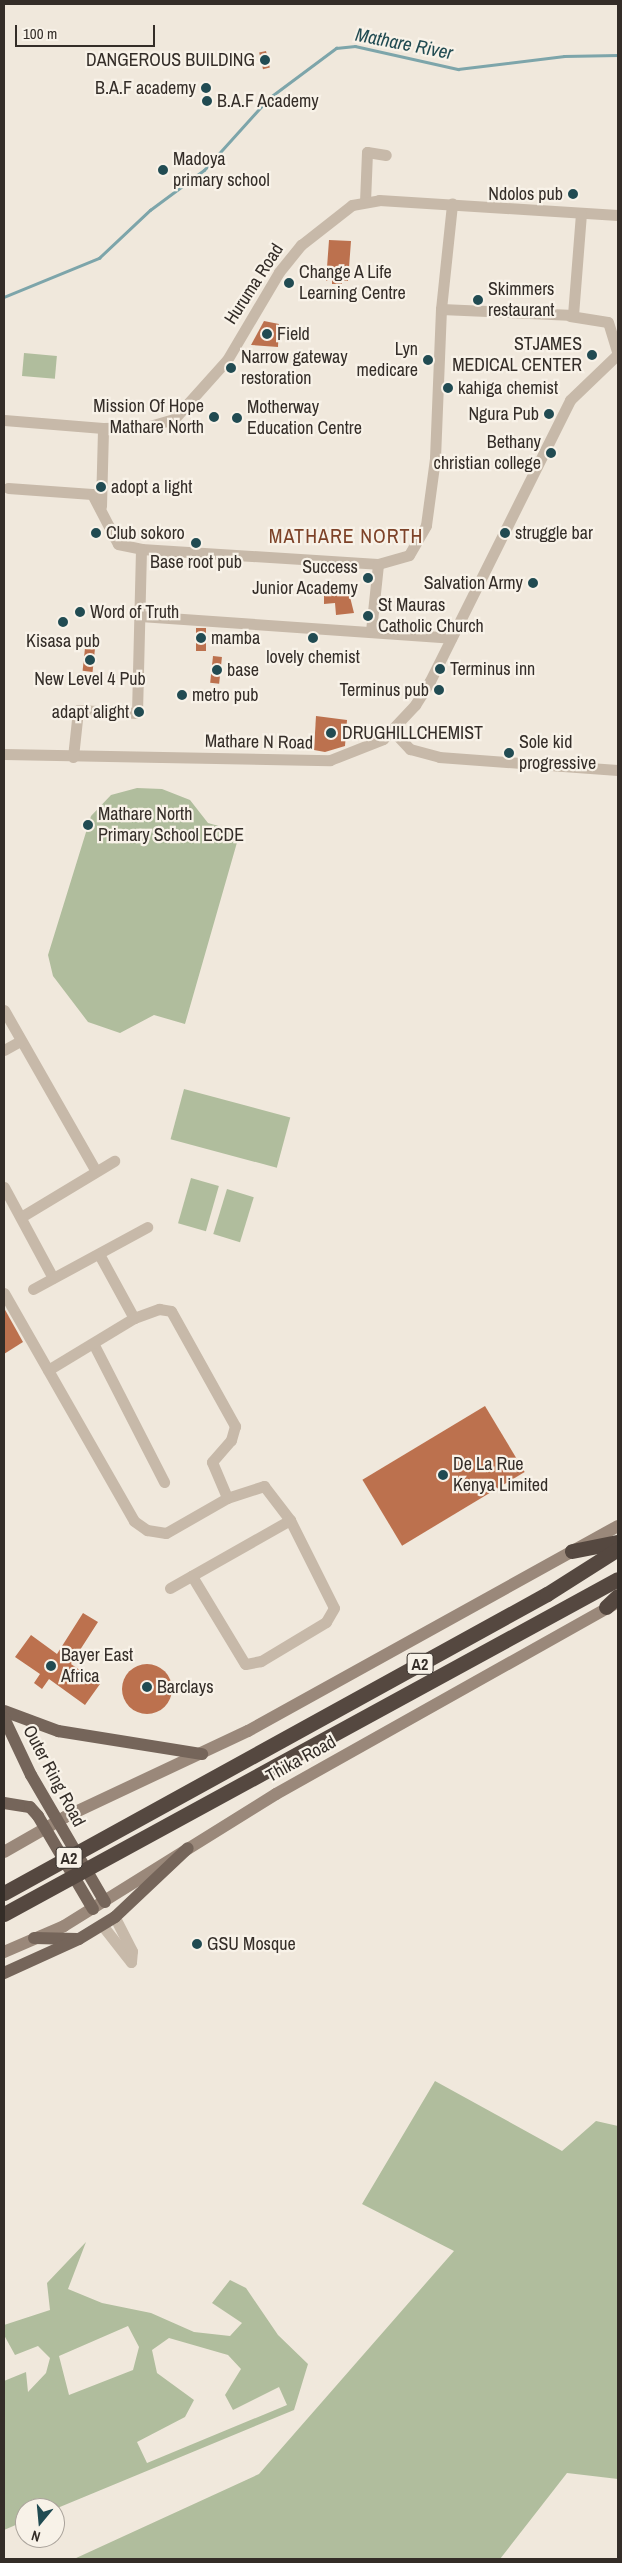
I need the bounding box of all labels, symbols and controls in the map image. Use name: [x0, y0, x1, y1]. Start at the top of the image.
scale bar: [18, 15, 158, 47]
text: 100 m: [23, 23, 57, 44]
water label: Mathare River: [353, 23, 455, 65]
place label: DANGEROUS BUILDING: [86, 49, 255, 71]
marker: DANGEROUS BUILDING: [259, 54, 271, 66]
place label: B.A.F academy: [95, 77, 196, 99]
marker: B.A.F academy: [200, 82, 212, 94]
place label: B.A.F Academy: [217, 90, 320, 112]
marker: B.A.F Academy: [201, 95, 213, 107]
place label: Madoya primary school: [173, 149, 270, 192]
marker: Madoya primary school: [157, 164, 169, 176]
place label: Ndolos pub: [488, 183, 563, 205]
marker: Ndolos pub: [567, 188, 579, 200]
street label: Huruma Road: [220, 240, 288, 328]
place label: Change A Life Learning Centre: [299, 262, 406, 304]
marker: Change A Life Learning Centre: [283, 277, 295, 289]
place label: Skimmers restaurant: [488, 279, 554, 322]
marker: Skimmers restaurant: [472, 294, 484, 306]
place label: Field: [277, 323, 310, 345]
marker: Field: [261, 328, 273, 340]
place label: STJAMES MEDICAL CENTER: [452, 334, 582, 376]
place label: Lyn medicare: [356, 339, 418, 382]
place label: Narrow gateway restoration: [241, 347, 348, 389]
marker: STJAMES MEDICAL CENTER: [586, 349, 598, 361]
marker: Lyn medicare: [422, 354, 434, 366]
marker: Narrow gateway restoration: [225, 362, 237, 374]
place label: kahiga chemist: [458, 377, 558, 399]
marker: kahiga chemist: [442, 382, 454, 394]
place label: Mission Of Hope Mathare North: [93, 396, 204, 438]
place label: Motherway Education Centre: [247, 397, 362, 439]
place label: Ngura Pub: [468, 403, 539, 425]
marker: Ngura Pub: [543, 408, 555, 420]
marker: Mission Of Hope Mathare North: [208, 411, 220, 423]
marker: Motherway Education Centre: [231, 412, 243, 424]
place label: Bethany christian college: [434, 432, 541, 474]
marker: Bethany christian college: [545, 447, 557, 459]
place label: adopt a light: [111, 476, 192, 498]
marker: adopt a light: [95, 481, 107, 493]
place label: Club sokoro: [106, 522, 185, 544]
place label: struggle bar: [515, 522, 593, 544]
district label: MATHARE NORTH: [267, 523, 425, 547]
marker: Club sokoro: [90, 527, 102, 539]
marker: struggle bar: [499, 527, 511, 539]
marker: Base root pub: [190, 537, 202, 549]
place label: Base root pub: [150, 551, 242, 573]
place label: Success Junior Academy: [251, 557, 358, 600]
marker: Success Junior Academy: [362, 572, 374, 584]
place label: Salvation Army: [423, 572, 523, 594]
marker: Salvation Army: [527, 577, 539, 589]
place label: St Mauras Catholic Church: [378, 595, 484, 638]
place label: Word of Truth: [90, 601, 179, 623]
marker: Word of Truth: [74, 606, 86, 618]
marker: St Mauras Catholic Church: [362, 610, 374, 622]
marker: Kisasa pub: [57, 616, 69, 628]
place label: mamba: [211, 627, 260, 649]
place label: Kisasa pub: [26, 630, 100, 652]
marker: mamba: [195, 632, 207, 644]
marker: lovely chemist: [307, 632, 319, 644]
place label: lovely chemist: [266, 646, 360, 668]
marker: New Level 4 Pub: [84, 654, 96, 666]
place label: Terminus inn: [450, 658, 535, 680]
place label: base: [227, 659, 259, 681]
marker: Terminus inn: [434, 663, 446, 675]
marker: base: [211, 664, 223, 676]
place label: New Level 4 Pub: [34, 668, 146, 690]
place label: Terminus pub: [340, 679, 429, 701]
place label: metro pub: [192, 684, 258, 706]
marker: Terminus pub: [433, 684, 445, 696]
marker: metro pub: [176, 689, 188, 701]
place label: adapt alight: [52, 701, 129, 723]
marker: adapt alight: [133, 706, 145, 718]
place label: DRUGHILLCHEMIST: [342, 722, 483, 744]
marker: DRUGHILLCHEMIST: [324, 726, 338, 740]
street label: Mathare N Road: [205, 730, 313, 754]
place label: Sole kid progressive: [519, 732, 596, 774]
marker: Sole kid progressive: [503, 747, 515, 759]
place label: Mathare North Primary School ECDE: [98, 804, 244, 846]
marker: Mathare North Primary School ECDE: [82, 819, 94, 831]
place label: De La Rue Kenya Limited: [453, 1454, 548, 1496]
marker: De La Rue Kenya Limited: [437, 1469, 449, 1481]
place label: Bayer East Africa: [61, 1645, 133, 1688]
road number: A2: [406, 1650, 434, 1678]
marker: Bayer East Africa: [45, 1660, 57, 1672]
place label: Barclays: [157, 1676, 214, 1698]
marker: Barclays: [141, 1681, 153, 1693]
street label: Outer Ring Road: [18, 1722, 90, 1830]
street label: Thika Road: [262, 1731, 340, 1787]
road number: A2: [55, 1845, 83, 1872]
place label: GSU Mosque: [207, 1933, 296, 1955]
marker: GSU Mosque: [191, 1938, 203, 1950]
north arrow: [15, 2498, 65, 2548]
text: N: [29, 2527, 43, 2546]

